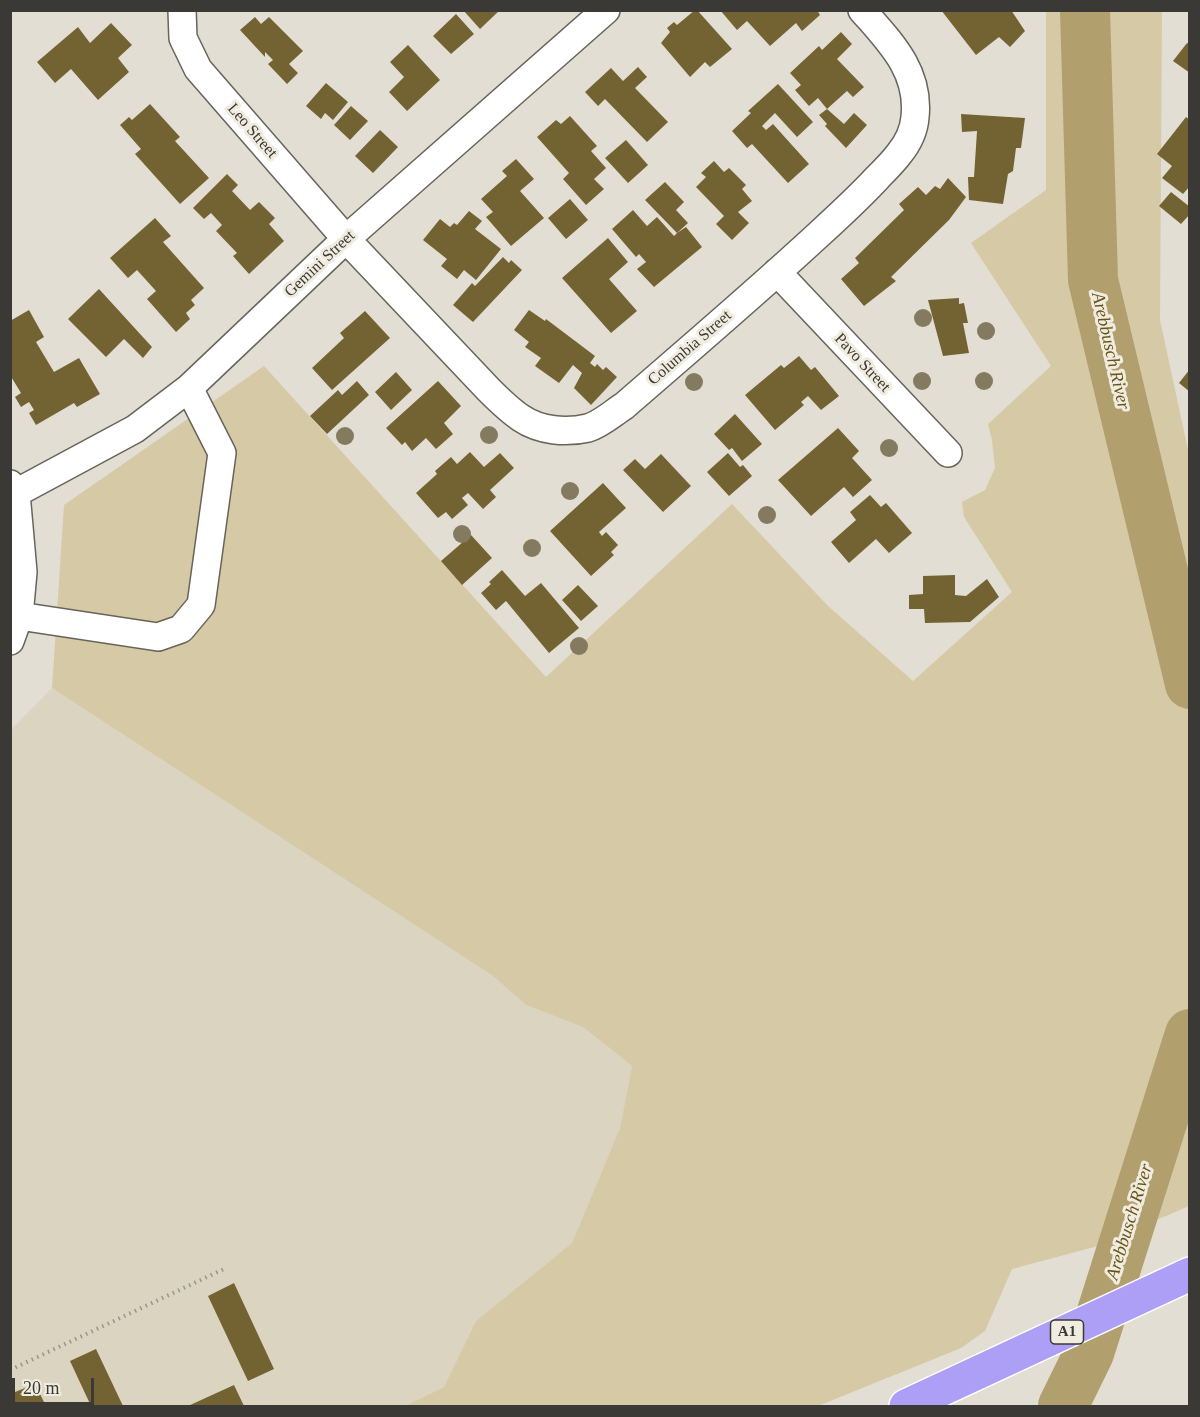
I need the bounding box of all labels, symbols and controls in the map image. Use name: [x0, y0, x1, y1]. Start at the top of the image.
street label: Leo Street: [223, 100, 281, 162]
street label: Gemini Street: [281, 227, 359, 301]
water label: Arebbusch River: [1086, 290, 1134, 412]
street label: Columbia Street: [644, 306, 736, 390]
street label: Pavo Street: [830, 330, 894, 396]
water label: Arebbusch River: [1102, 1162, 1158, 1282]
road number: A1: [1050, 1320, 1084, 1344]
scale bar: [15, 1366, 98, 1404]
text: 20 m: [23, 1378, 60, 1398]

